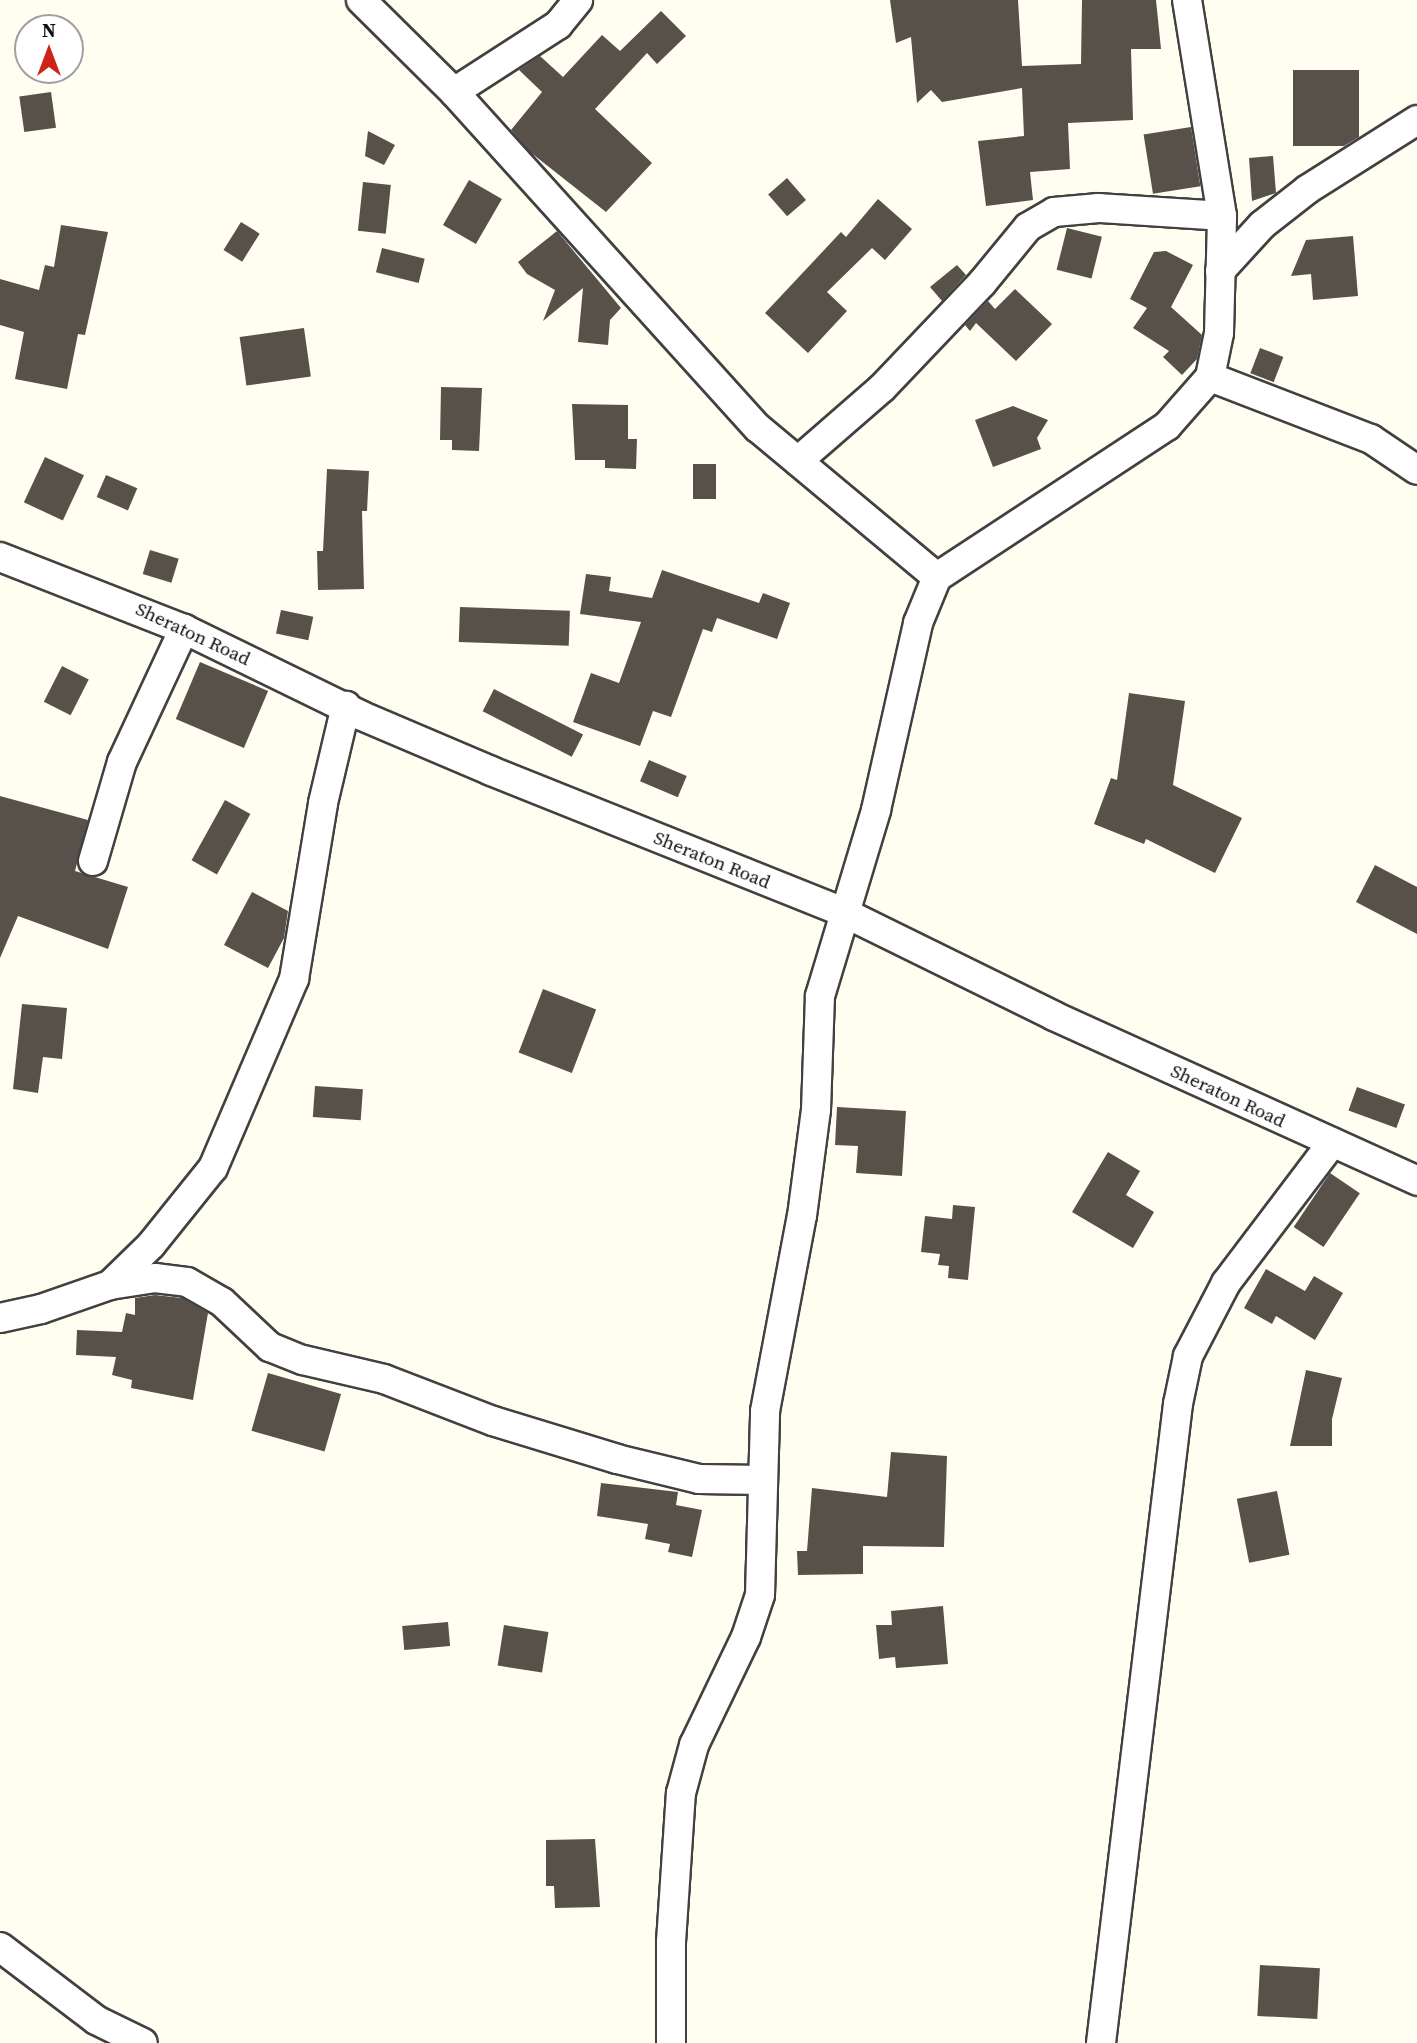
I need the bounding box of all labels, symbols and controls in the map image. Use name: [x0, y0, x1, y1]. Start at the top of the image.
north arrow: [14, 14, 84, 84]
text: N: [42, 17, 56, 43]
street label: Sheraton Road: [132, 598, 254, 670]
street label: Sheraton Road: [650, 826, 774, 894]
street label: Sheraton Road: [1167, 1060, 1289, 1132]

